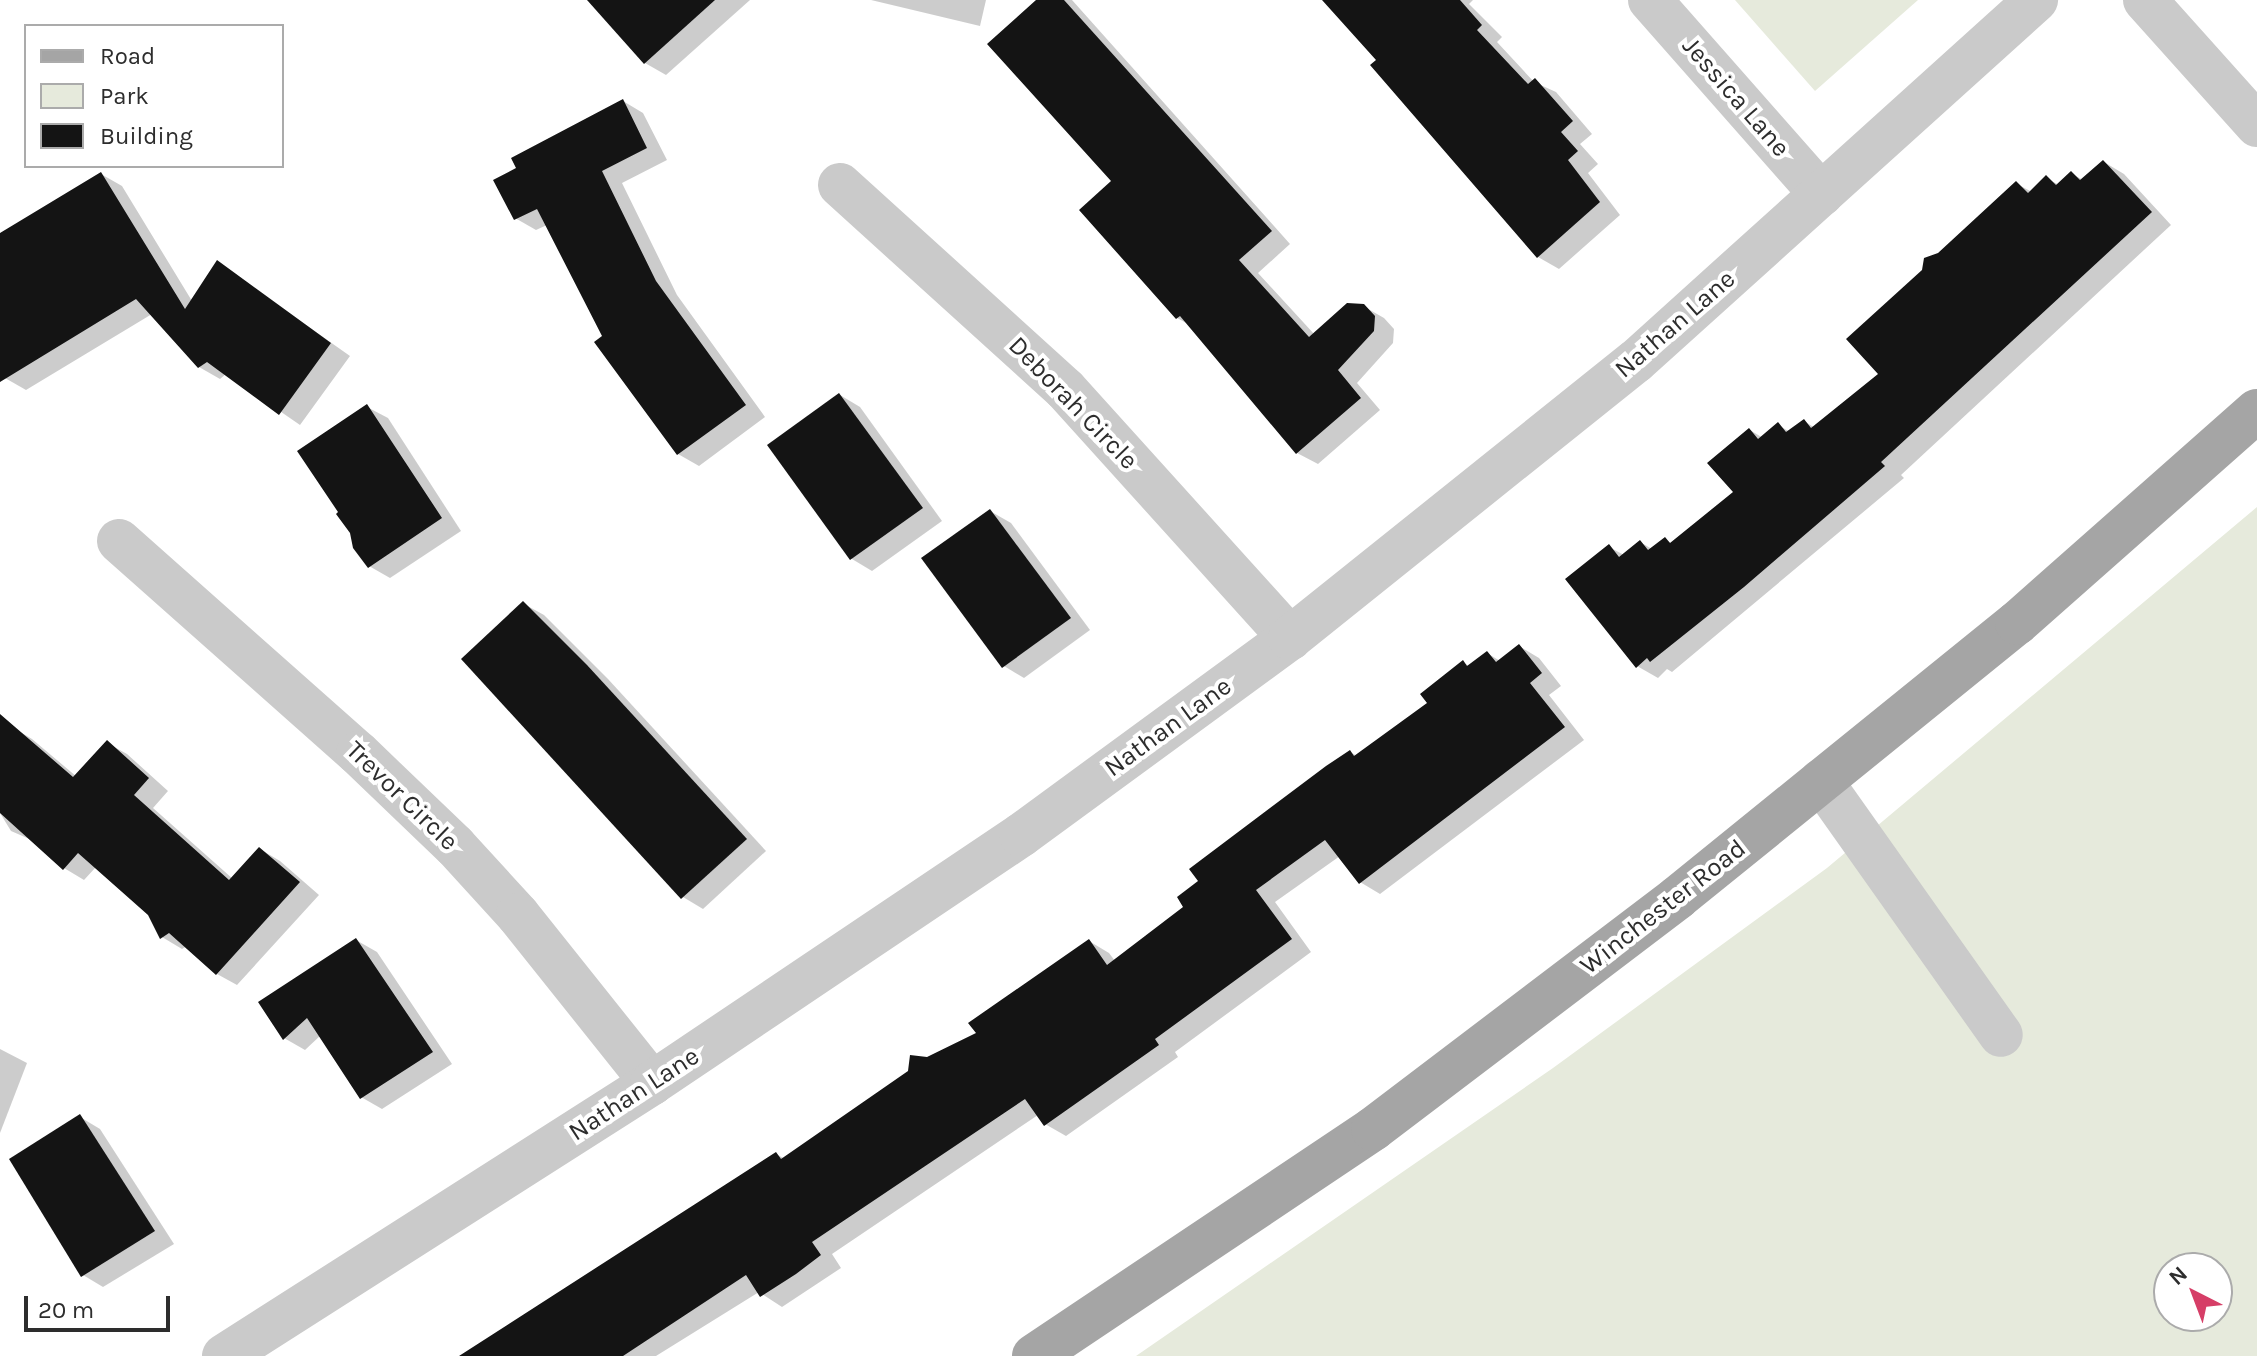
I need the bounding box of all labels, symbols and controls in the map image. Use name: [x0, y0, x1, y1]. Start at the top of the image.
legend: [24, 24, 284, 168]
street label: Jessica Lane: [1676, 31, 1796, 163]
text: Road: [100, 42, 155, 70]
text: Park: [100, 82, 149, 110]
text: Building: [100, 122, 193, 150]
street label: Nathan Lane: [1608, 263, 1742, 385]
street label: Deborah Circle: [1002, 330, 1144, 476]
street label: Nathan Lane: [1098, 671, 1238, 783]
street label: Trevor Circle: [339, 735, 465, 857]
street label: Winchester Road: [1574, 833, 1752, 981]
street label: Nathan Lane: [563, 1040, 705, 1148]
north arrow: [2153, 1252, 2233, 1332]
text: N: [2164, 1261, 2193, 1291]
scale bar: [28, 1280, 174, 1330]
text: 20 m: [38, 1296, 94, 1324]

